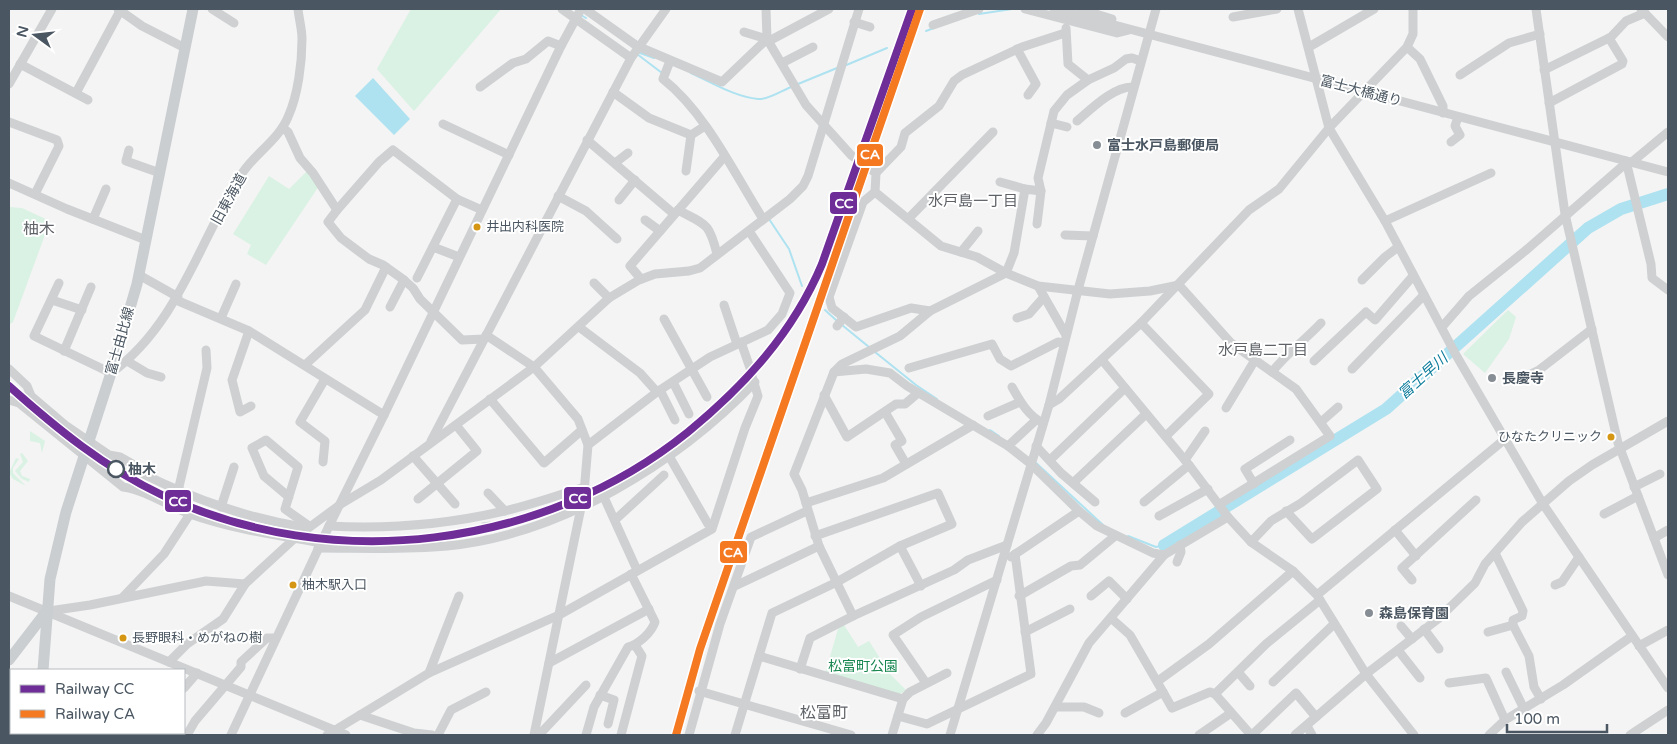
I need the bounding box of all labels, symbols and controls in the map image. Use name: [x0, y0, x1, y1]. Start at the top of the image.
north arrow: [10, 10, 60, 60]
text: N: [13, 24, 33, 39]
street label: 富士大橋通り: [1318, 72, 1404, 110]
place label: 富士水戸島郵便局: [1107, 137, 1219, 154]
marker: 富士水戸島郵便局: [1091, 139, 1103, 151]
line badge: CA: [856, 143, 884, 167]
text: CA: [860, 146, 881, 163]
street label: 旧東海道: [208, 170, 250, 228]
line badge: CC: [829, 191, 858, 215]
district label: 水戸島一丁目: [928, 192, 1018, 210]
text: CC: [834, 195, 854, 212]
district label: 柚木: [23, 219, 55, 239]
place label: 井出内科医院: [486, 219, 564, 235]
marker: 井出内科医院: [472, 222, 482, 232]
street label: 富士由比線: [102, 305, 138, 377]
district label: 水戸島二丁目: [1218, 341, 1308, 359]
water label: 富士早川: [1395, 348, 1453, 403]
place label: 長慶寺: [1502, 370, 1544, 387]
marker: 長慶寺: [1486, 372, 1498, 384]
place label: ひなたクリニック: [1498, 429, 1602, 445]
marker: ひなたクリニック: [1606, 432, 1616, 442]
marker: 柚木: [107, 460, 125, 478]
place label: 柚木: [128, 461, 156, 478]
line badge: CC: [563, 486, 592, 510]
line badge: CC: [164, 489, 192, 513]
text: CC: [568, 490, 588, 507]
text: CC: [168, 493, 188, 510]
line badge: CA: [719, 540, 748, 564]
text: CA: [723, 544, 744, 561]
place label: 柚木駅入口: [302, 577, 367, 593]
marker: 柚木駅入口: [288, 580, 298, 590]
place label: 森島保育園: [1379, 605, 1449, 622]
marker: 森島保育園: [1363, 607, 1375, 619]
place label: 長野眼科・めがねの樹: [132, 630, 262, 646]
marker: 長野眼科・めがねの樹: [118, 633, 128, 643]
park label: 松富町公園: [828, 658, 898, 675]
legend: [10, 669, 185, 734]
text: Railway CC: [55, 680, 134, 698]
scale bar: [1507, 702, 1607, 734]
district label: 松富町: [800, 703, 848, 723]
text: Railway CA: [55, 705, 135, 723]
text: 100 m: [1514, 710, 1560, 728]

